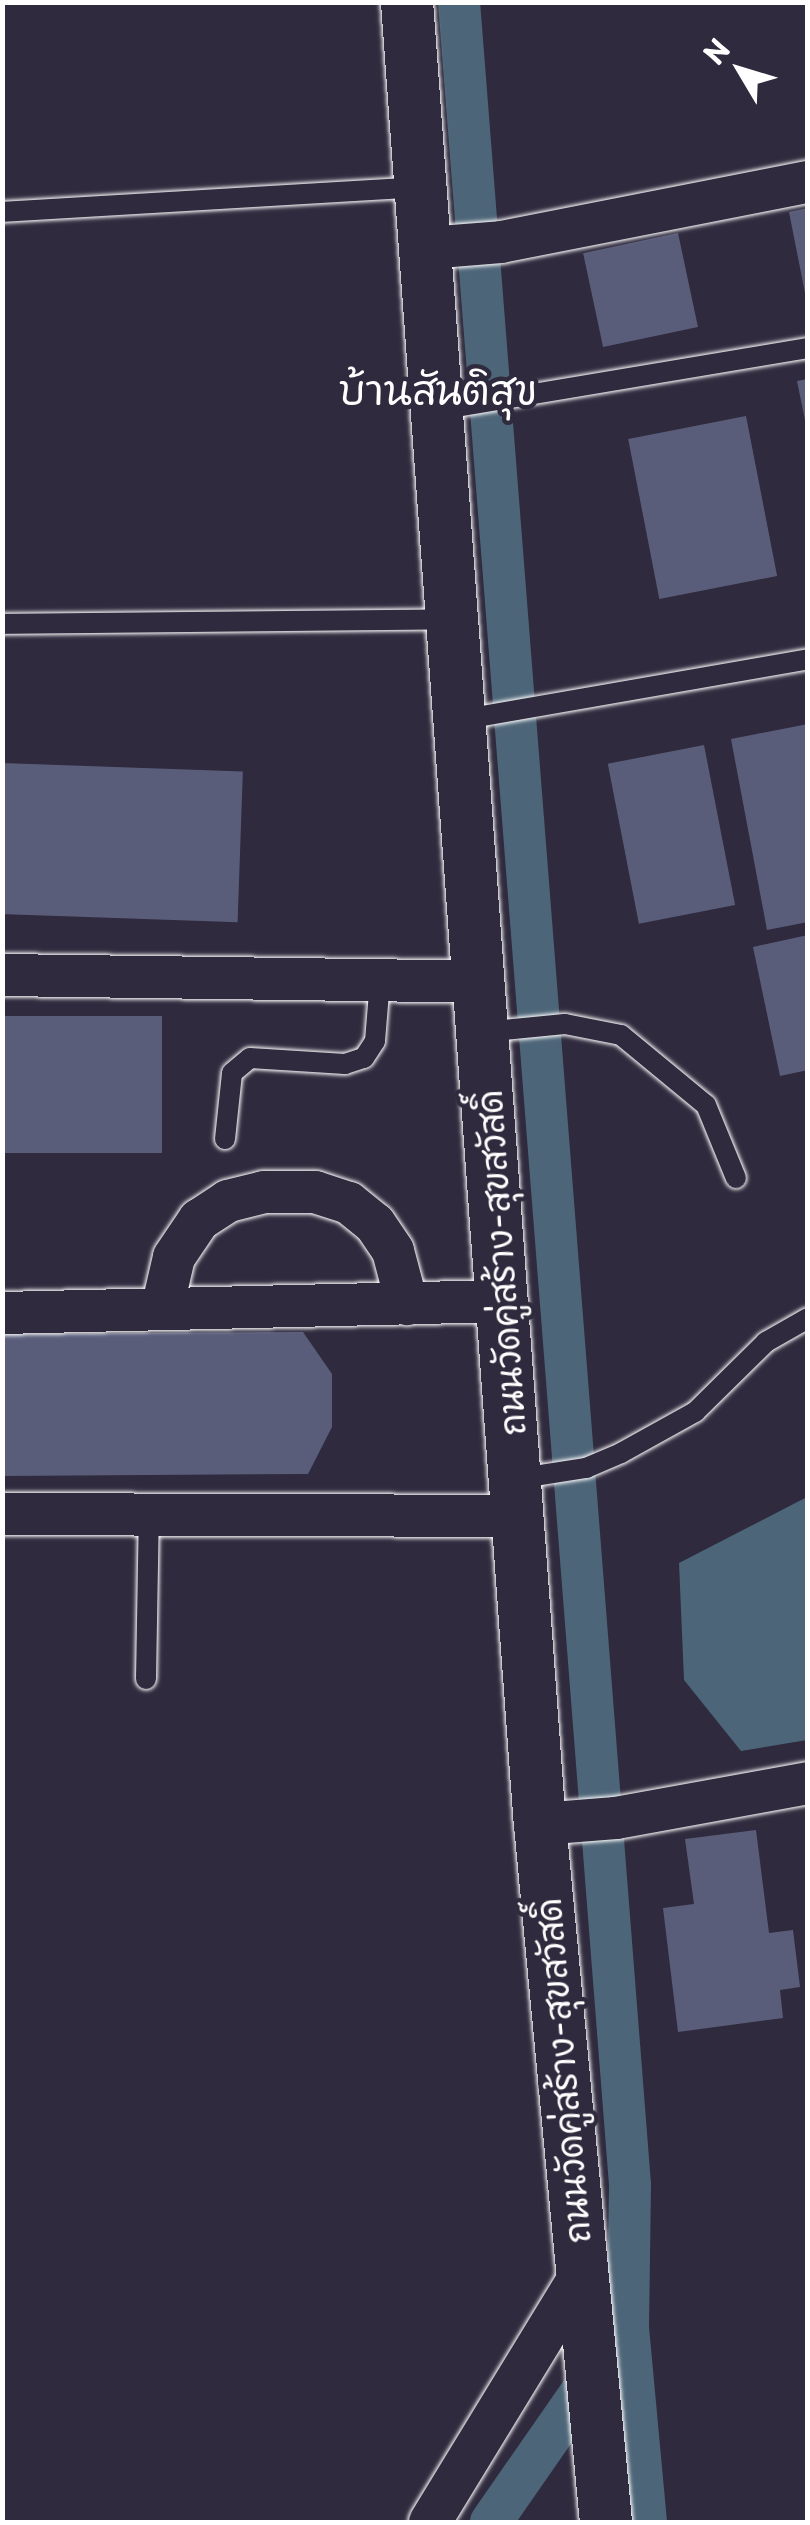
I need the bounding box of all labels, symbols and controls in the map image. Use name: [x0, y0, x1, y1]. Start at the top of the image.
north arrow: [690, 20, 790, 120]
text: N: [692, 29, 740, 73]
district label: บ้านสันติสุข: [339, 365, 537, 413]
street label: ถนนวัดคู่สร้าง-สุขสวัสดิ์: [467, 1089, 533, 1437]
street label: ถนนวัดคู่สร้าง-สุขสวัสดิ์: [526, 1897, 598, 2245]

